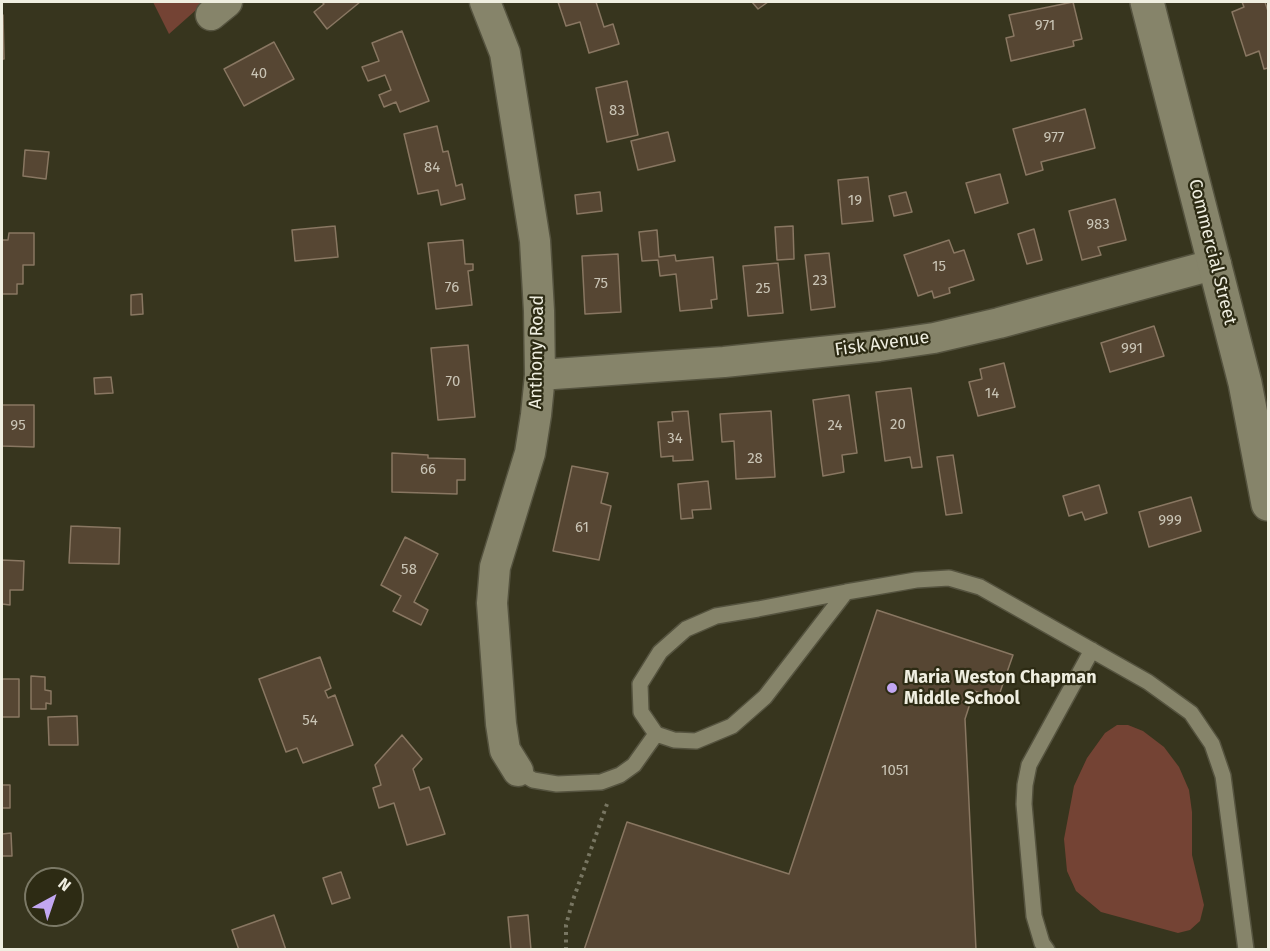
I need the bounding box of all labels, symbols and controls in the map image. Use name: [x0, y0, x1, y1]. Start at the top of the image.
house number: 971: [1035, 17, 1055, 35]
house number: 40: [251, 65, 267, 83]
house number: 83: [609, 102, 625, 120]
house number: 977: [1044, 129, 1064, 147]
house number: 84: [424, 159, 440, 177]
street label: Commercial Street: [1183, 177, 1241, 327]
house number: 19: [848, 192, 862, 210]
house number: 983: [1086, 216, 1110, 234]
house number: 15: [932, 258, 946, 276]
house number: 23: [813, 272, 827, 290]
house number: 75: [594, 275, 608, 293]
house number: 76: [445, 279, 459, 297]
house number: 25: [756, 280, 770, 298]
street label: Anthony Road: [525, 295, 549, 409]
street label: Fisk Avenue: [833, 327, 931, 361]
house number: 991: [1121, 340, 1143, 358]
house number: 70: [446, 373, 460, 391]
house number: 14: [985, 385, 999, 403]
house number: 20: [890, 416, 906, 434]
house number: 95: [10, 417, 26, 435]
house number: 24: [828, 417, 842, 435]
house number: 34: [667, 430, 683, 448]
house number: 28: [747, 450, 763, 468]
house number: 66: [420, 461, 436, 479]
house number: 999: [1158, 512, 1182, 530]
house number: 61: [575, 519, 589, 537]
house number: 58: [401, 561, 417, 579]
place label: Maria Weston Chapman Middle School: [904, 667, 1097, 710]
marker: Maria Weston Chapman Middle School: [885, 681, 899, 695]
house number: 54: [302, 712, 318, 730]
house number: 1051: [881, 762, 909, 780]
north arrow: [24, 867, 84, 927]
text: N: [54, 874, 75, 895]

